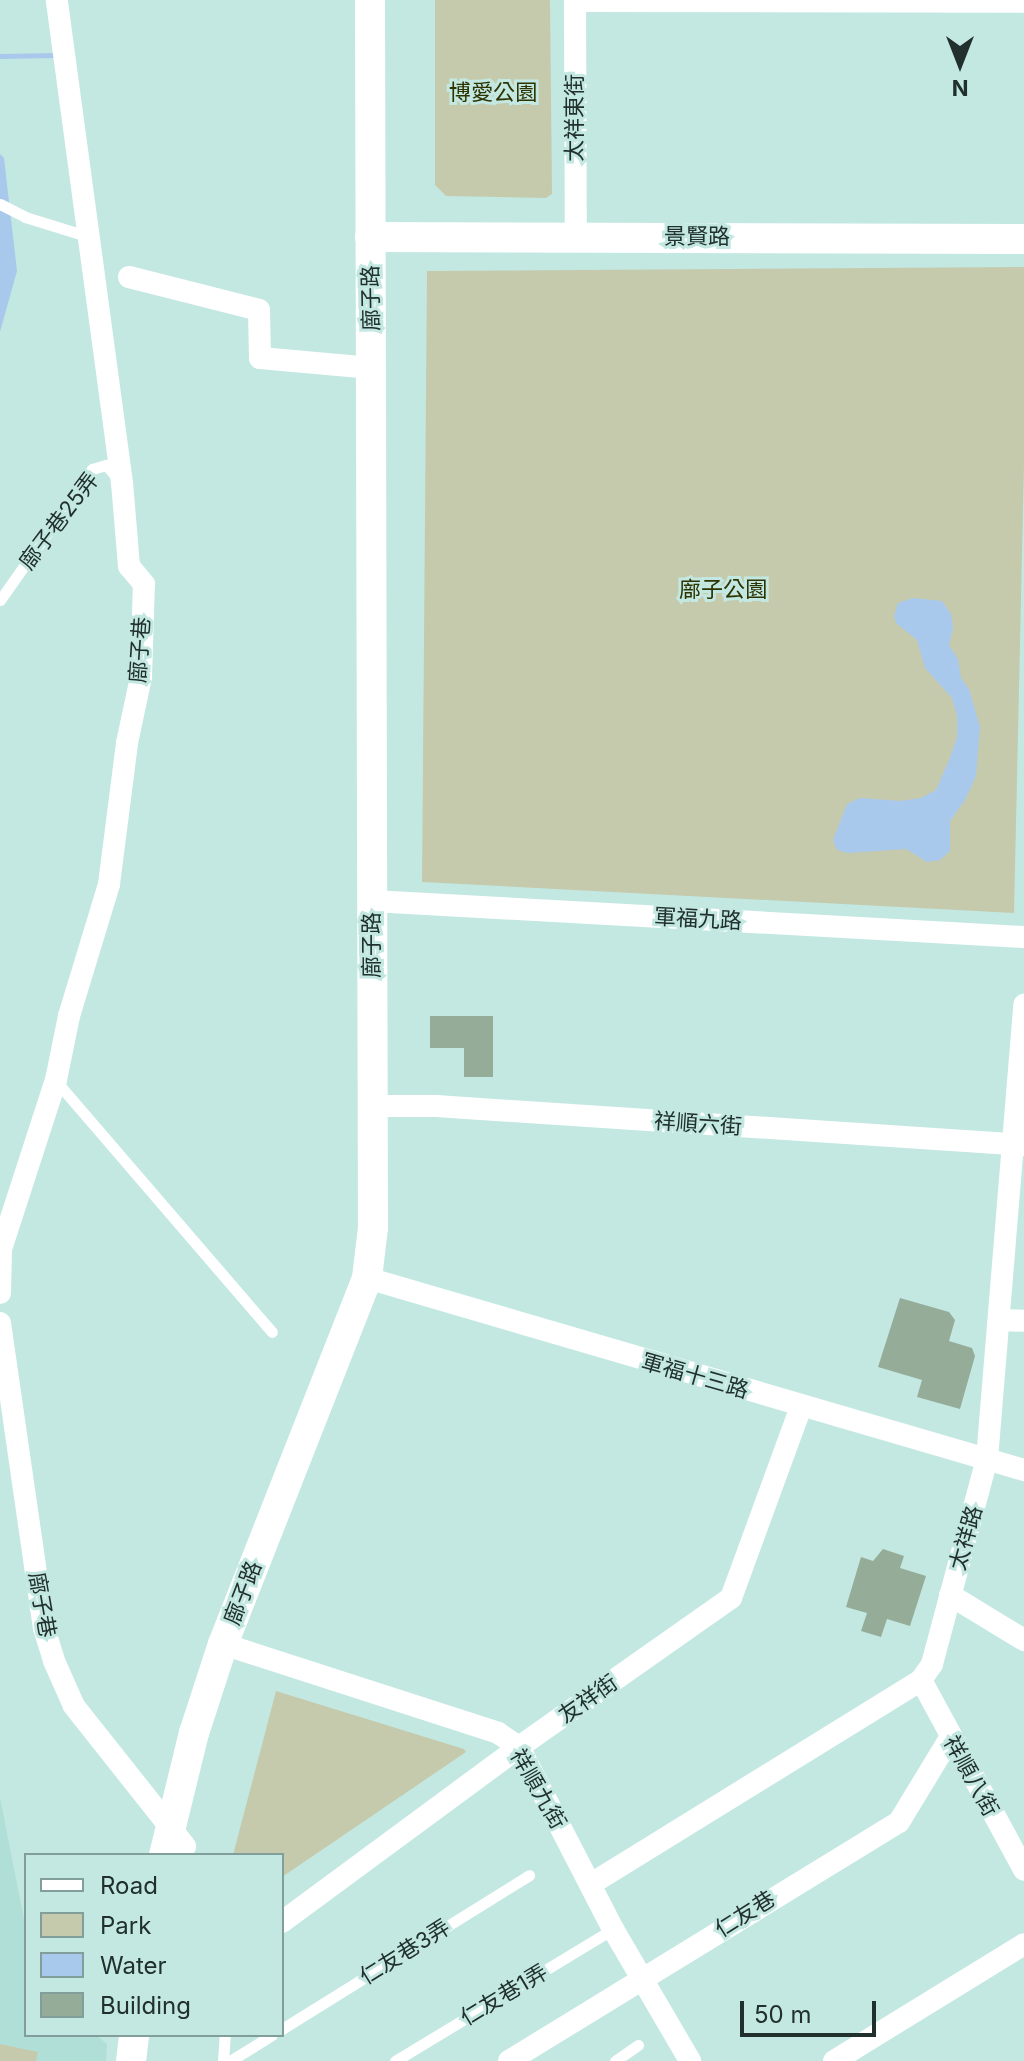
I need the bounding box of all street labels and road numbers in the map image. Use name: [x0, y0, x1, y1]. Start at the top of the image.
street label: 太祥東街: [562, 74, 588, 162]
street label: 景賢路: [664, 224, 730, 250]
street label: 廍子路: [357, 265, 385, 331]
street label: 廍子巷25弄: [14, 467, 104, 575]
street label: 廍子巷: [125, 616, 155, 684]
street label: 軍福九路: [653, 904, 743, 934]
street label: 廍子路: [359, 912, 385, 978]
street label: 祥順六街: [653, 1108, 743, 1140]
street label: 軍福十三路: [638, 1348, 752, 1404]
street label: 太祥路: [944, 1503, 988, 1573]
street label: 廍子路: [219, 1557, 267, 1629]
street label: 廍子巷: [23, 1570, 61, 1640]
street label: 友祥街: [553, 1669, 623, 1729]
street label: 祥順八街: [938, 1731, 1004, 1821]
street label: 祥順九街: [505, 1744, 571, 1834]
street label: 仁友巷: [710, 1885, 780, 1943]
street label: 仁友巷3弄: [355, 1914, 455, 1990]
street label: 仁友巷1弄: [456, 1959, 552, 2031]

